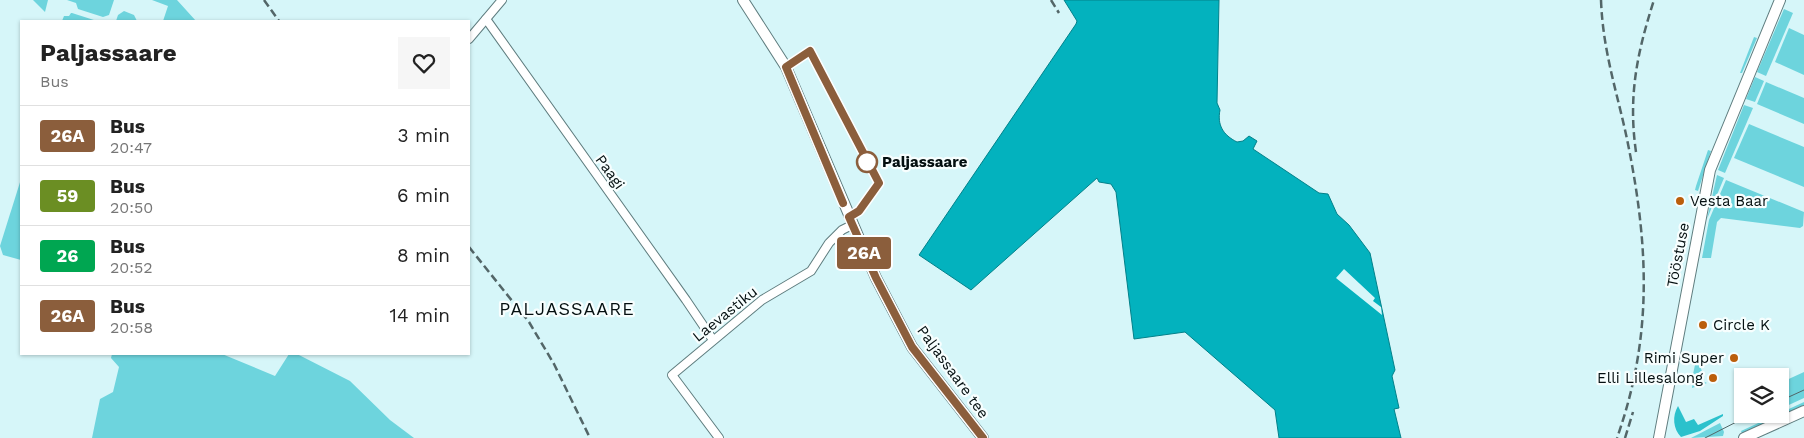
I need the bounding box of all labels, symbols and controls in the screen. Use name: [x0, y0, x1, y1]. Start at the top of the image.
button: heart: [398, 37, 450, 89]
text: Paljassaare: [40, 39, 177, 67]
text: Bus: [40, 72, 69, 91]
text: Bus: [110, 115, 145, 138]
text: 3 min: [398, 124, 450, 147]
text: 26A: [50, 125, 85, 146]
text: 20:47: [110, 138, 152, 157]
street label: Paagi: [592, 151, 628, 193]
marker: Paljassaare: [856, 151, 878, 173]
place label: Paljassaare: [882, 153, 968, 171]
text: Bus: [110, 175, 145, 198]
text: 6 min: [397, 184, 450, 207]
text: 59: [57, 185, 78, 206]
place label: Vesta Baar: [1690, 192, 1768, 210]
marker: Vesta Baar: [1674, 195, 1686, 207]
text: 20:50: [110, 198, 153, 217]
street label: Tööstuse: [1663, 221, 1693, 289]
text: Bus: [110, 235, 145, 258]
line badge: 26A: [835, 237, 893, 269]
text: 26A: [847, 242, 881, 263]
text: 8 min: [397, 244, 450, 267]
text: 26: [57, 245, 78, 266]
text: 20:52: [110, 258, 153, 277]
street label: Laevastiku: [689, 282, 761, 346]
text: Bus: [110, 295, 145, 318]
district label: PALJASSAARE: [499, 298, 635, 319]
text: 14 min: [390, 304, 450, 327]
text: 26A: [50, 305, 85, 326]
place label: Circle K: [1713, 316, 1770, 334]
text: 20:58: [110, 318, 153, 337]
marker: Circle K: [1697, 319, 1709, 331]
street label: Paljassaare tee: [913, 322, 993, 422]
place label: Rimi Super: [1644, 349, 1724, 367]
marker: Rimi Super: [1728, 352, 1740, 364]
map controls: [1734, 368, 1789, 423]
button: layers: [1734, 368, 1789, 423]
place label: Elli Lillesalong: [1597, 369, 1703, 387]
marker: Elli Lillesalong: [1707, 372, 1719, 384]

